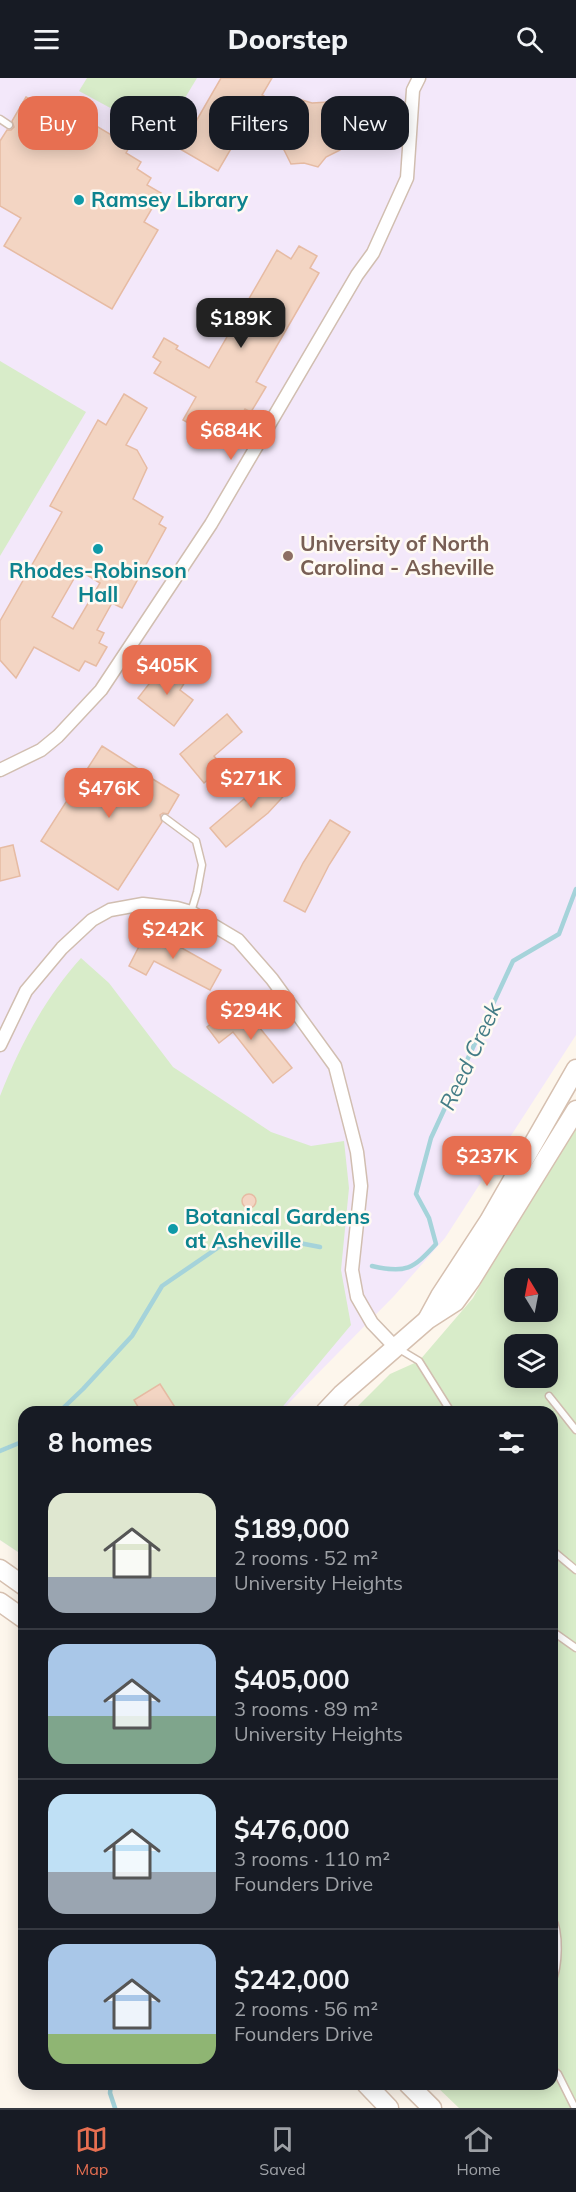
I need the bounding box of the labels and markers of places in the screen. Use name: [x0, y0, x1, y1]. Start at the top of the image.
place label: Ramsey Library: [91, 186, 249, 212]
marker: Ramsey Library: [72, 193, 86, 207]
pin: $189K: [199, 298, 283, 349]
pin: $684K: [189, 410, 273, 461]
place label: University of North Carolina - Asheville: [300, 530, 494, 580]
marker: Rhodes-Robinson Hall: [91, 542, 105, 556]
marker: University of North Carolina - Asheville: [281, 549, 295, 563]
place label: Rhodes-Robinson Hall: [9, 557, 187, 607]
pin: $405K: [125, 645, 209, 696]
pin: $271K: [209, 758, 293, 809]
pin: $476K: [67, 768, 151, 819]
pin: $242K: [131, 909, 215, 960]
pin: $294K: [209, 990, 293, 1041]
pin: $237K: [445, 1136, 529, 1187]
place label: Botanical Gardens at Asheville: [185, 1203, 370, 1253]
marker: Botanical Gardens at Asheville: [166, 1222, 180, 1236]

